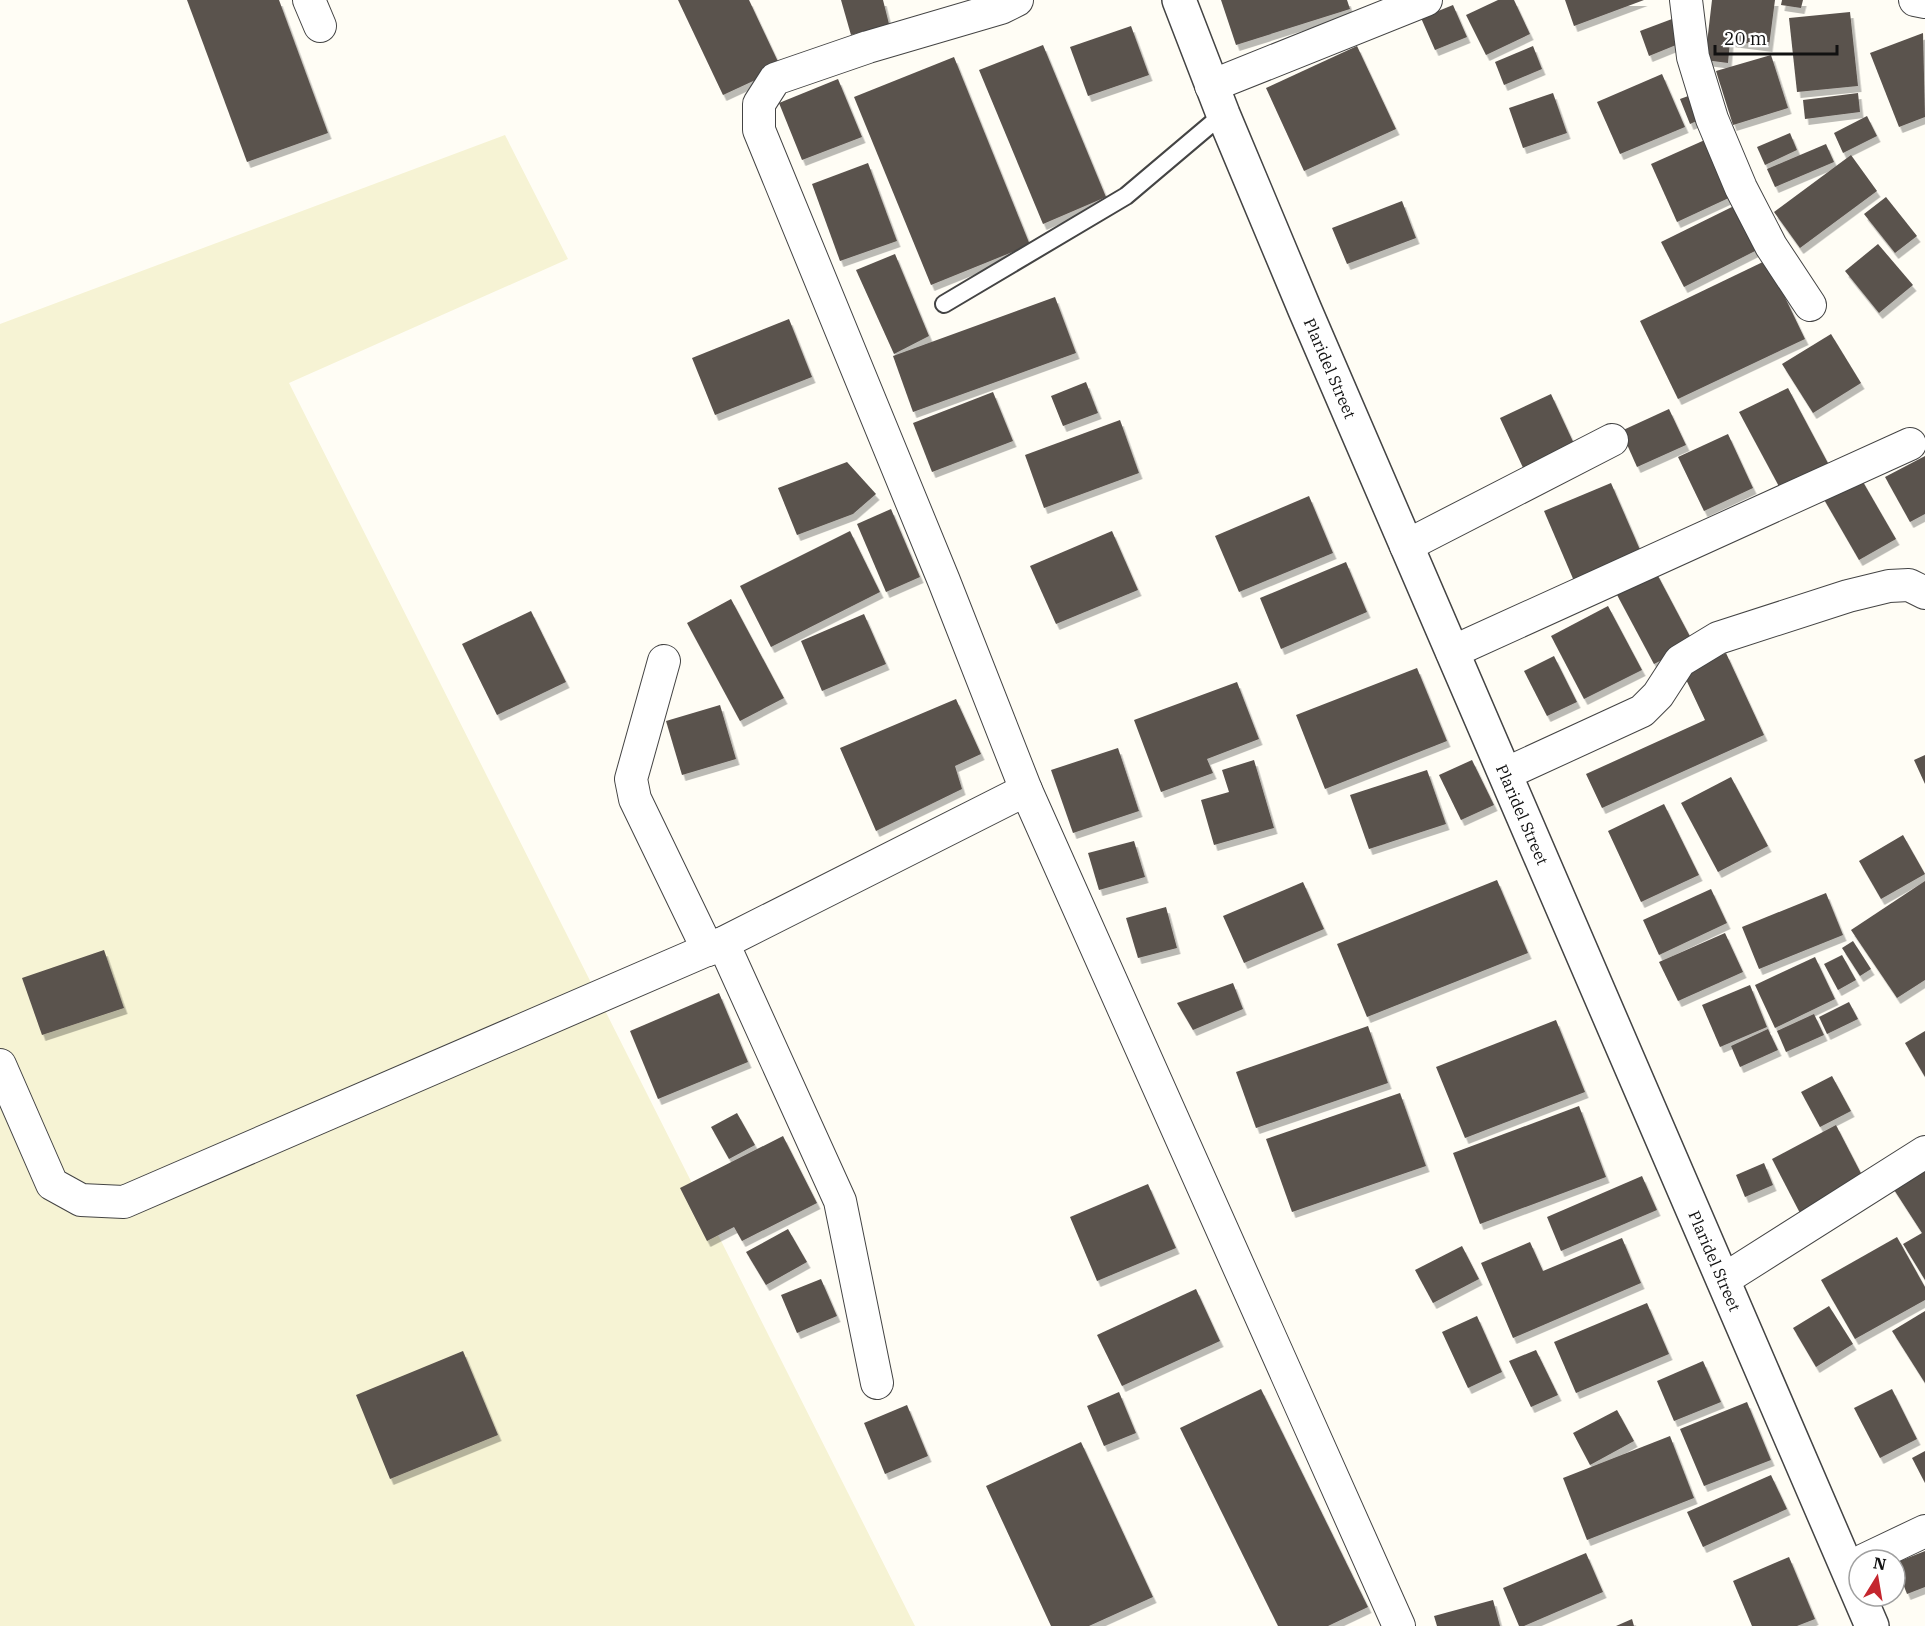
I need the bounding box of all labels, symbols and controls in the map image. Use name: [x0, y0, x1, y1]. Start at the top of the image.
scale bar: [1715, 18, 1836, 56]
text: 20 m: [1724, 27, 1767, 50]
street label: Plaridel Street: [1300, 315, 1361, 422]
street label: Plaridel Street: [1492, 761, 1553, 868]
street label: Plaridel Street: [1684, 1208, 1745, 1315]
north arrow: [1847, 1548, 1907, 1608]
text: N: [1872, 1552, 1888, 1574]

